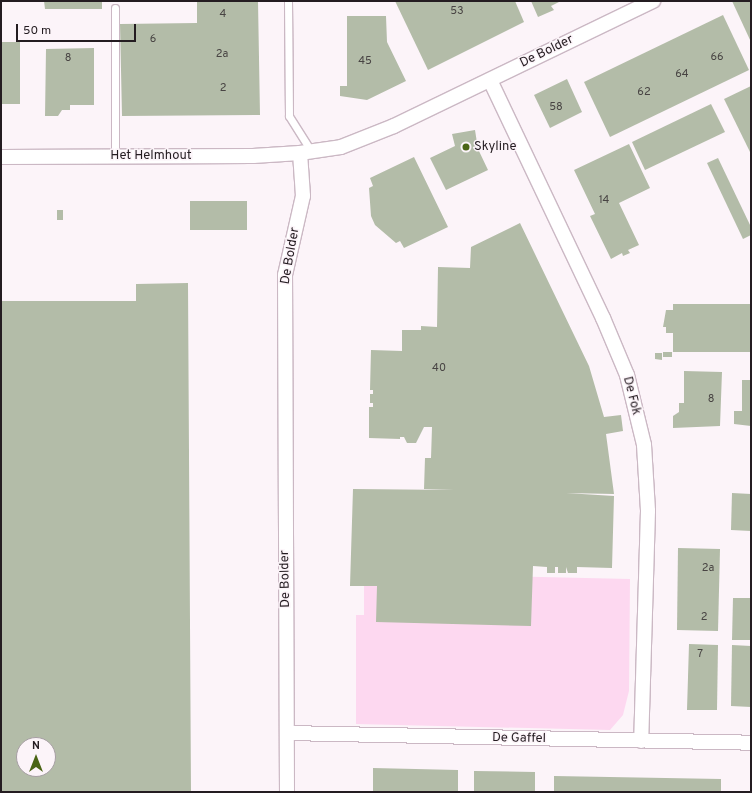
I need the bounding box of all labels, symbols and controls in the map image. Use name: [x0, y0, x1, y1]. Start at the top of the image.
house number: 53: [450, 4, 464, 18]
house number: 4: [220, 7, 226, 21]
scale bar: [18, 16, 138, 42]
text: 50 m: [23, 23, 51, 39]
house number: 6: [150, 32, 156, 46]
street label: De Bolder: [518, 32, 576, 72]
house number: 2a: [216, 47, 228, 61]
house number: 66: [710, 50, 724, 64]
house number: 8: [65, 51, 71, 65]
house number: 45: [358, 54, 372, 68]
house number: 64: [675, 67, 689, 81]
house number: 2: [220, 81, 226, 95]
house number: 62: [637, 85, 651, 99]
house number: 58: [549, 100, 563, 114]
place label: Skyline: [474, 139, 517, 155]
marker: Skyline: [461, 142, 471, 152]
street label: Het Helmhout: [110, 148, 192, 164]
house number: 14: [599, 193, 609, 207]
street label: De Bolder: [278, 226, 304, 286]
house number: 40: [432, 361, 446, 375]
street label: De Fok: [619, 375, 643, 417]
house number: 8: [708, 392, 714, 406]
street label: De Bolder: [278, 550, 294, 608]
house number: 2a: [702, 561, 714, 575]
house number: 2: [701, 610, 707, 624]
house number: 7: [697, 647, 703, 661]
street label: De Gaffel: [492, 731, 546, 747]
north arrow: [16, 737, 56, 777]
text: N: [32, 739, 40, 753]

